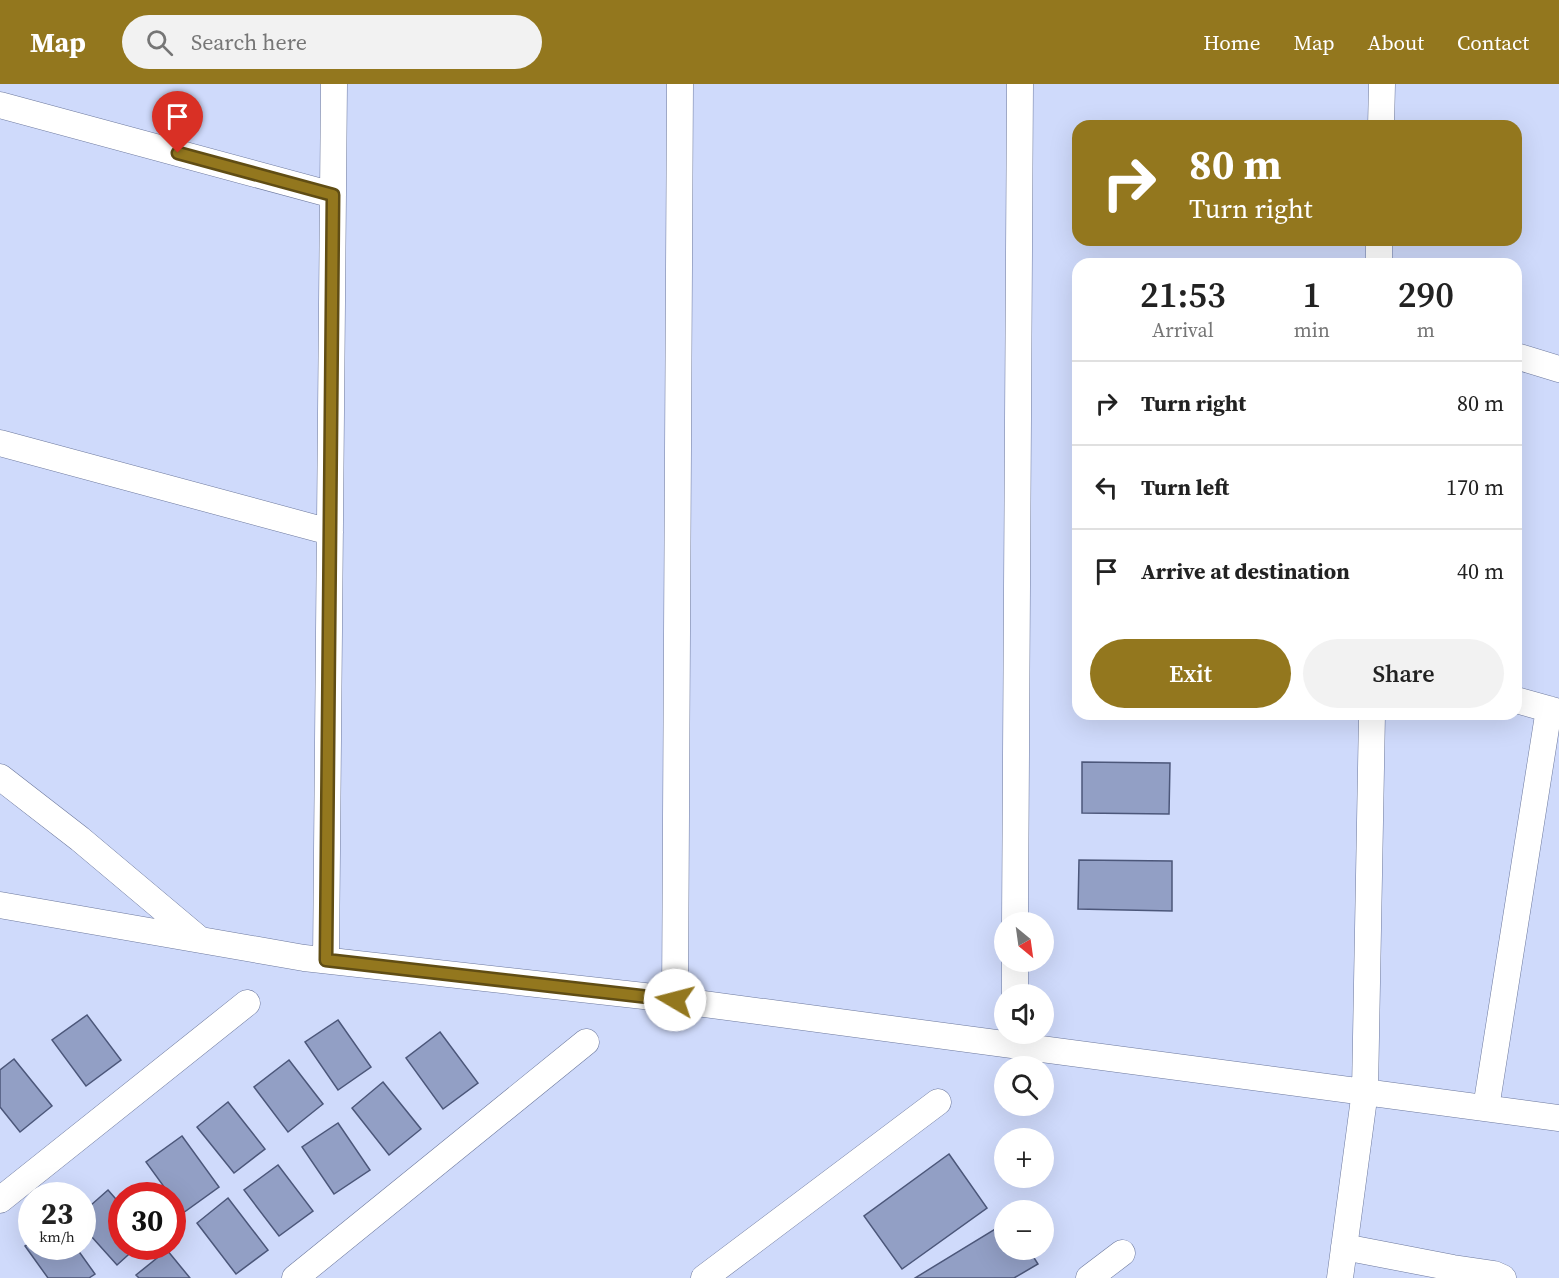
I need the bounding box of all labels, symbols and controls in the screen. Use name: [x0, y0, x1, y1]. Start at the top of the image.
search box: [122, 15, 542, 69]
text: Map: [30, 23, 86, 61]
icon: search: [143, 26, 176, 59]
text: Search here: [191, 27, 307, 57]
text: Home: [1203, 28, 1261, 57]
text: Map: [1294, 28, 1335, 57]
text: About: [1368, 28, 1424, 57]
text: Contact: [1457, 28, 1529, 57]
pin: [152, 91, 203, 153]
icon: arrive: [161, 100, 194, 133]
text: 80 m: [1189, 135, 1282, 193]
icon: right: [1090, 144, 1168, 222]
text: Turn right: [1189, 190, 1313, 227]
text: 21:53: [1140, 270, 1226, 319]
text: 1: [1302, 270, 1321, 319]
text: 290: [1398, 270, 1454, 319]
text: Arrival: [1152, 316, 1214, 344]
text: min: [1294, 316, 1330, 344]
text: m: [1417, 316, 1435, 344]
icon: right: [1090, 387, 1123, 420]
text: Turn right: [1141, 388, 1246, 418]
text: 80 m: [1457, 388, 1504, 418]
icon: left: [1090, 471, 1123, 504]
text: Turn left: [1141, 472, 1229, 502]
text: 170 m: [1446, 472, 1504, 502]
icon: arrive: [1090, 555, 1123, 588]
text: Arrive at destination: [1141, 556, 1350, 586]
text: 40 m: [1457, 556, 1504, 586]
button: Exit: [1090, 639, 1291, 708]
button: Share: [1303, 639, 1504, 708]
north arrow: [994, 912, 1054, 972]
map controls: [994, 912, 1054, 1260]
position arrow: [643, 968, 707, 1032]
button: sound: [994, 984, 1054, 1044]
button: search: [994, 1056, 1054, 1116]
button: +: [994, 1128, 1054, 1188]
speed limit sign: 30: [108, 1182, 186, 1260]
text: 23: [41, 1193, 73, 1234]
button: −: [994, 1200, 1054, 1260]
text: km/h: [39, 1226, 75, 1247]

